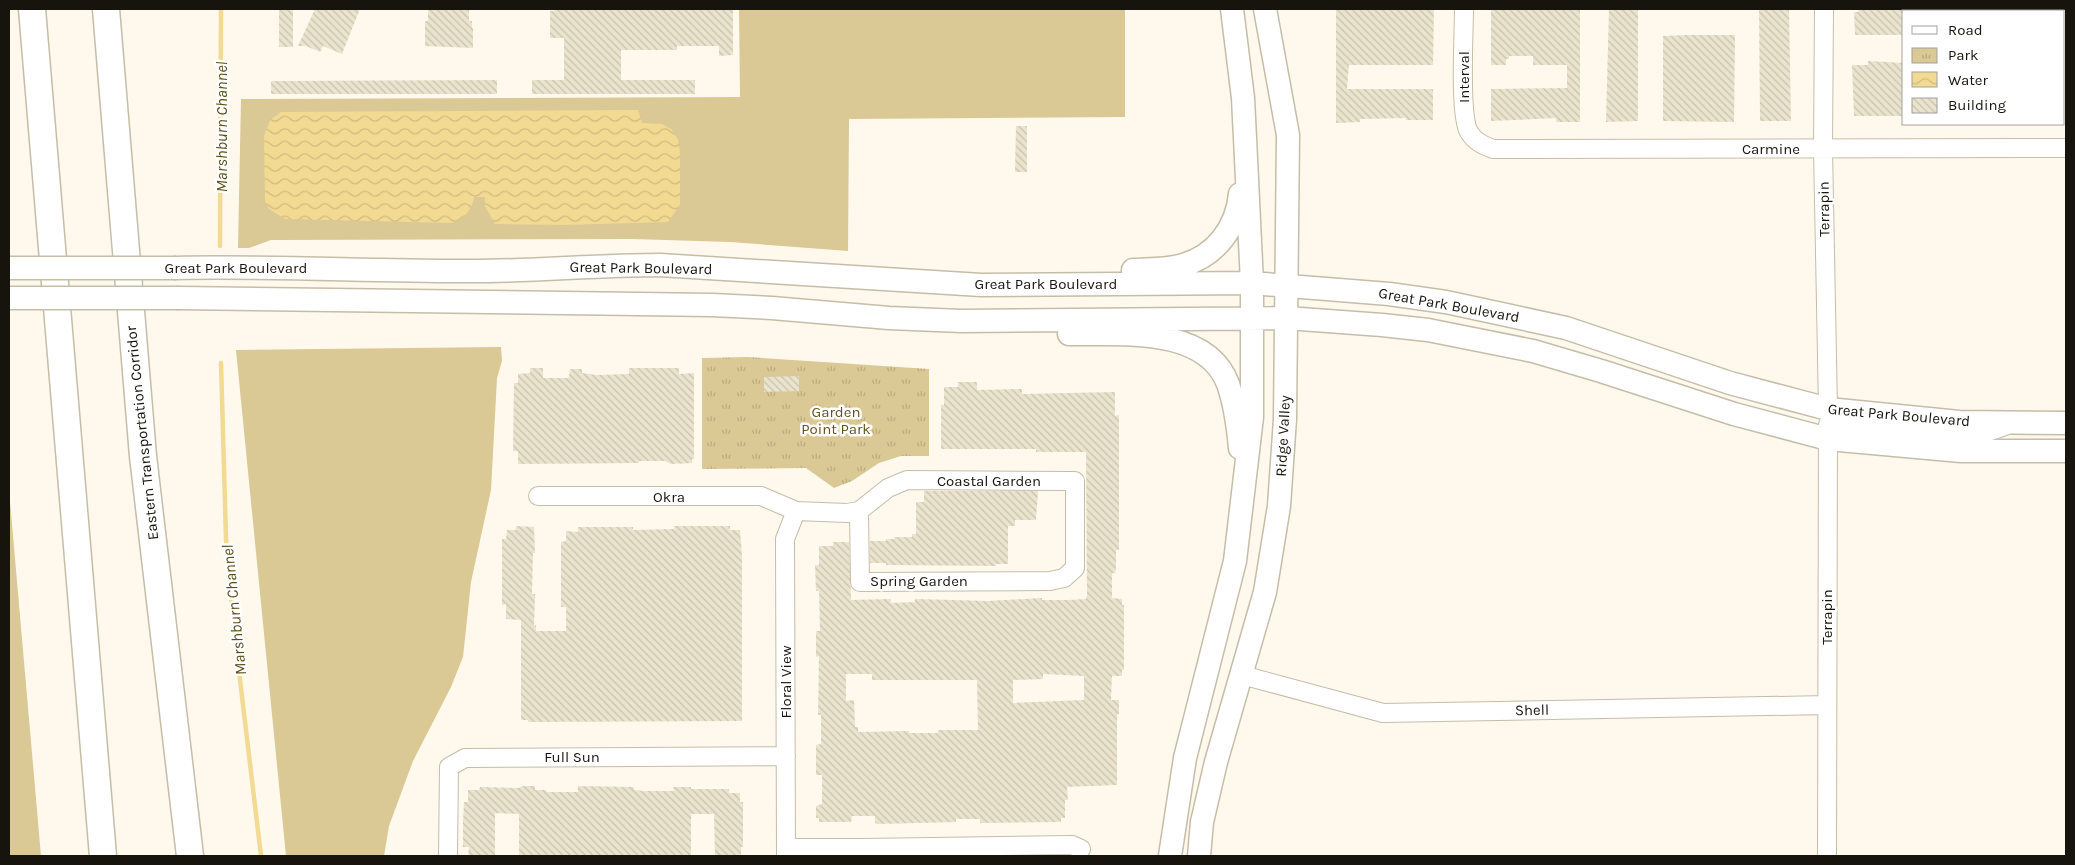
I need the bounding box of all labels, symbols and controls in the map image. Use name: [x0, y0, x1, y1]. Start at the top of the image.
legend: [1902, 10, 2065, 125]
text: Road: [1948, 21, 1983, 39]
text: Park: [1948, 46, 1978, 64]
street label: Interval: [1455, 51, 1473, 103]
water label: Marshburn Channel: [212, 61, 231, 193]
text: Water: [1948, 71, 1989, 89]
text: Building: [1948, 96, 2006, 114]
street label: Carmine: [1742, 140, 1800, 158]
street label: Terrapin: [1815, 181, 1833, 237]
street label: Great Park Boulevard: [569, 258, 713, 278]
street label: Great Park Boulevard: [165, 259, 307, 277]
street label: Great Park Boulevard: [975, 275, 1117, 293]
street label: Great Park Boulevard: [1377, 284, 1521, 326]
street label: Eastern Transportation Corridor: [122, 324, 162, 541]
street label: Ridge Valley: [1272, 395, 1294, 477]
street label: Great Park Boulevard: [1827, 400, 1971, 430]
park label: Garden Point Park: [801, 403, 871, 438]
street label: Coastal Garden: [937, 472, 1041, 490]
street label: Okra: [653, 488, 685, 506]
water label: Marshburn Channel: [218, 544, 250, 676]
street label: Spring Garden: [870, 572, 968, 590]
street label: Terrapin: [1818, 589, 1836, 645]
street label: Floral View: [777, 645, 795, 719]
street label: Shell: [1515, 701, 1549, 719]
street label: Full Sun: [544, 748, 600, 766]

